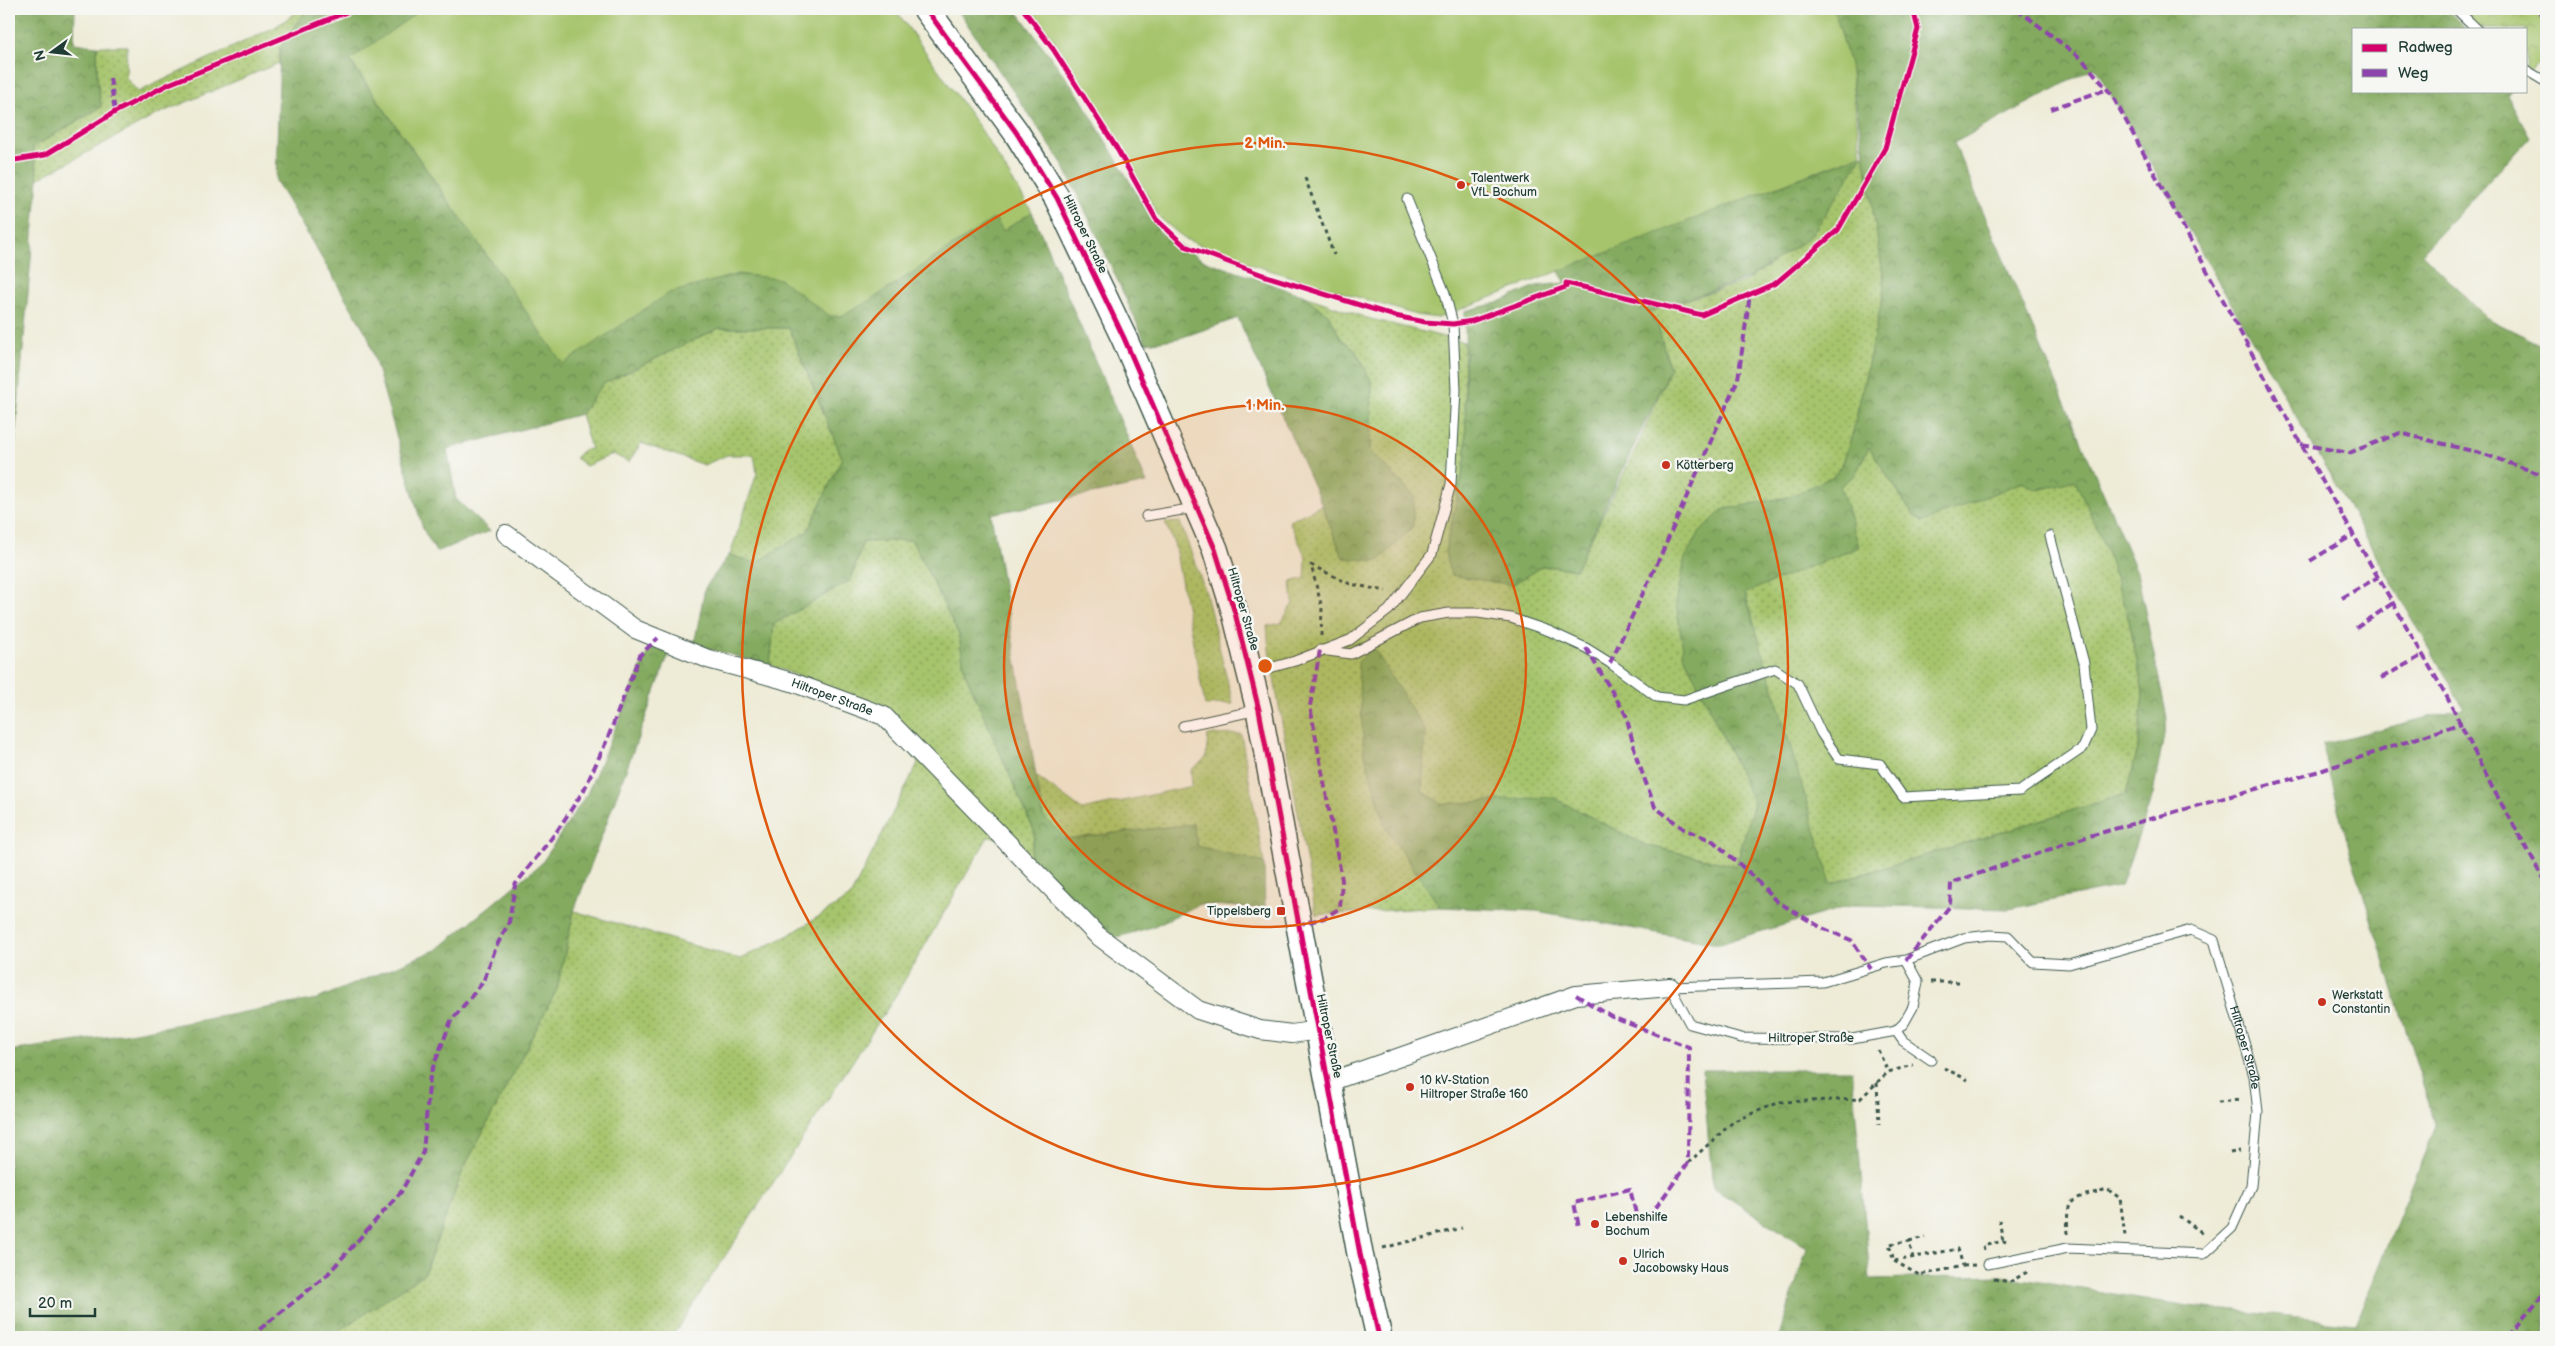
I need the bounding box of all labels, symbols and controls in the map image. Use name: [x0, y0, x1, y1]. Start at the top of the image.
north arrow: [28, 28, 78, 78]
legend: [2352, 28, 2528, 92]
text: Radweg: [2398, 38, 2453, 57]
text: N: [30, 48, 49, 63]
text: Weg: [2398, 64, 2428, 83]
text: 2 Min.: [1244, 134, 1286, 153]
place label: Talentwerk VfL Bochum: [1471, 171, 1537, 200]
marker: Talentwerk VfL Bochum: [1455, 179, 1467, 191]
street label: Hiltroper Straße: [1059, 192, 1111, 276]
text: 1 Min.: [1246, 396, 1284, 415]
place label: Kötterberg: [1676, 458, 1734, 473]
marker: Kötterberg: [1660, 459, 1672, 471]
street label: Hiltroper Straße: [1224, 566, 1262, 652]
centre of rings: [1256, 657, 1274, 675]
street label: Hiltroper Straße: [789, 675, 875, 719]
place label: Tippelsberg: [1207, 904, 1271, 919]
marker: Tippelsberg: [1275, 905, 1287, 917]
place label: Werkstatt Constantin: [2332, 988, 2390, 1017]
street label: Hiltroper Straße: [1313, 992, 1345, 1080]
marker: Werkstatt Constantin: [2316, 996, 2328, 1008]
street label: Hiltroper Straße: [2226, 1004, 2263, 1090]
street label: Hiltroper Straße: [1768, 1031, 1854, 1046]
place label: 10 kV-Station Hiltroper Straße 160: [1420, 1073, 1528, 1102]
marker: 10 kV-Station Hiltroper Straße 160: [1404, 1081, 1416, 1093]
place label: Lebenshilfe Bochum: [1605, 1210, 1668, 1239]
marker: Lebenshilfe Bochum: [1589, 1218, 1601, 1230]
place label: Ulrich Jacobowsky Haus: [1633, 1247, 1729, 1276]
marker: Ulrich Jacobowsky Haus: [1617, 1255, 1629, 1267]
scale bar: [30, 1286, 95, 1318]
text: 20 m: [38, 1294, 72, 1313]

